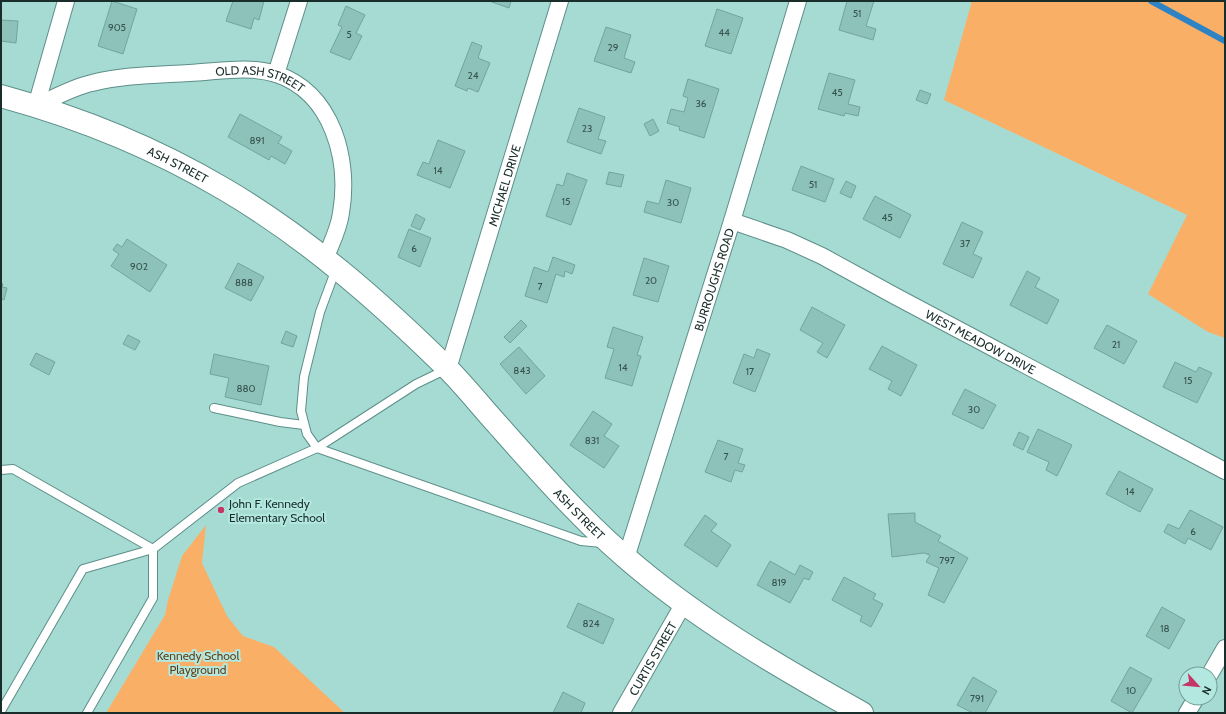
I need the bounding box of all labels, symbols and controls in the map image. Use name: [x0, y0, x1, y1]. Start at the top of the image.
house number: 51: [853, 7, 861, 20]
house number: 905: [108, 21, 126, 34]
house number: 44: [718, 26, 730, 39]
house number: 5: [346, 28, 352, 41]
house number: 29: [608, 41, 619, 54]
street label: OLD ASH STREET: [215, 62, 309, 95]
house number: 24: [467, 69, 479, 82]
house number: 45: [831, 86, 843, 99]
house number: 36: [695, 97, 707, 110]
house number: 23: [582, 122, 592, 135]
house number: 891: [249, 134, 265, 147]
street label: MICHAEL DRIVE: [484, 142, 523, 228]
street label: ASH STREET: [145, 143, 211, 186]
house number: 14: [433, 164, 443, 177]
house number: 51: [809, 178, 817, 191]
house number: 15: [562, 195, 570, 208]
house number: 30: [667, 196, 679, 209]
house number: 45: [881, 211, 893, 224]
street label: BURROUGHS ROAD: [690, 226, 737, 333]
house number: 37: [960, 237, 970, 250]
house number: 6: [411, 242, 417, 255]
house number: 902: [130, 260, 148, 273]
house number: 20: [645, 274, 657, 287]
house number: 888: [235, 276, 253, 289]
house number: 7: [537, 280, 543, 293]
street label: WEST MEADOW DRIVE: [923, 306, 1039, 377]
house number: 21: [1112, 338, 1120, 351]
house number: 14: [618, 361, 628, 374]
house number: 843: [513, 364, 531, 377]
house number: 17: [746, 365, 754, 378]
house number: 15: [1184, 374, 1192, 387]
house number: 880: [236, 382, 256, 395]
house number: 30: [968, 403, 980, 416]
house number: 831: [585, 434, 599, 447]
house number: 7: [723, 450, 729, 463]
street label: ASH STREET: [551, 485, 609, 543]
house number: 14: [1125, 485, 1135, 498]
place label: John F. Kennedy Elementary School: [228, 496, 325, 525]
marker: John F. Kennedy Elementary School: [216, 505, 226, 515]
house number: 6: [1190, 525, 1196, 538]
house number: 797: [939, 554, 955, 567]
house number: 819: [771, 576, 787, 589]
house number: 824: [582, 617, 600, 630]
street label: CURTIS STREET: [625, 618, 680, 698]
house number: 18: [1160, 622, 1170, 635]
park label: Kennedy School Playground: [157, 648, 239, 677]
north arrow: [1178, 666, 1218, 706]
house number: 10: [1126, 684, 1136, 697]
text: N: [1199, 684, 1215, 697]
house number: 791: [970, 692, 984, 705]

